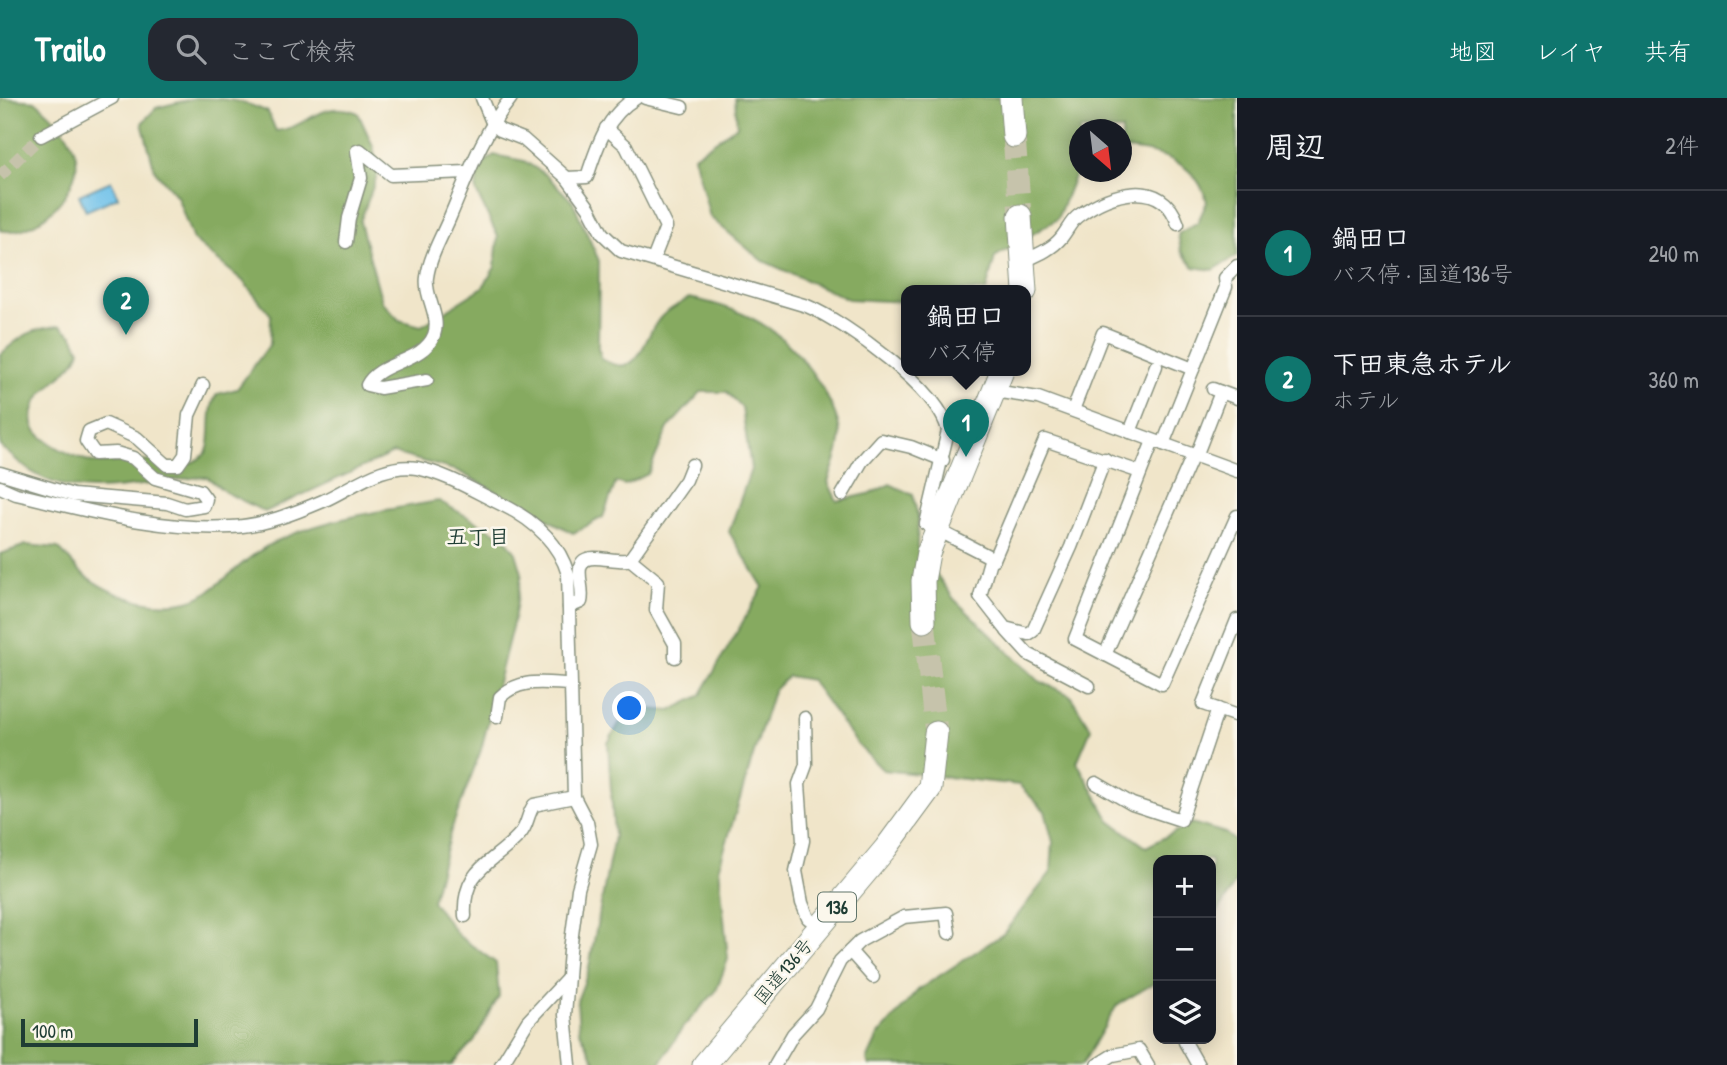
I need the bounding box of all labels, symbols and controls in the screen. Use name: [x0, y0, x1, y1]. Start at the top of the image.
search box: [148, 18, 638, 81]
text: Trailo: [35, 27, 106, 71]
icon: search: [172, 30, 210, 68]
text: ここで検索: [228, 33, 358, 68]
text: 地図: [1449, 35, 1497, 67]
text: レイヤ: [1535, 35, 1606, 67]
text: 共有: [1644, 35, 1692, 67]
north arrow: [1069, 119, 1132, 182]
text: 周辺: [1265, 126, 1325, 166]
text: 2件: [1665, 130, 1699, 161]
text: 鍋田口: [1332, 220, 1410, 255]
text: 1: [1284, 238, 1292, 269]
text: 240 m: [1648, 238, 1699, 269]
text: バス停 · 国道136号: [1332, 258, 1513, 289]
pin: 2: [103, 277, 149, 335]
popup: [901, 285, 1031, 376]
text: 鍋田口: [927, 298, 1005, 333]
text: バス停: [927, 336, 996, 367]
text: 下田東急ホテル: [1332, 346, 1512, 381]
text: 2: [1283, 364, 1293, 395]
text: 360 m: [1648, 364, 1699, 395]
text: ホテル: [1332, 384, 1400, 415]
pin: 1: [943, 399, 989, 457]
district label: 五丁目: [447, 522, 510, 551]
your location: [612, 691, 646, 725]
map controls: [1153, 855, 1216, 1044]
button: +: [1153, 855, 1216, 918]
road number: 136: [818, 892, 856, 922]
button: −: [1153, 918, 1216, 981]
street label: 国道136号: [747, 932, 819, 1010]
button: layers: [1153, 981, 1216, 1044]
scale bar: [21, 1016, 198, 1048]
text: 100 m: [32, 1018, 73, 1044]

